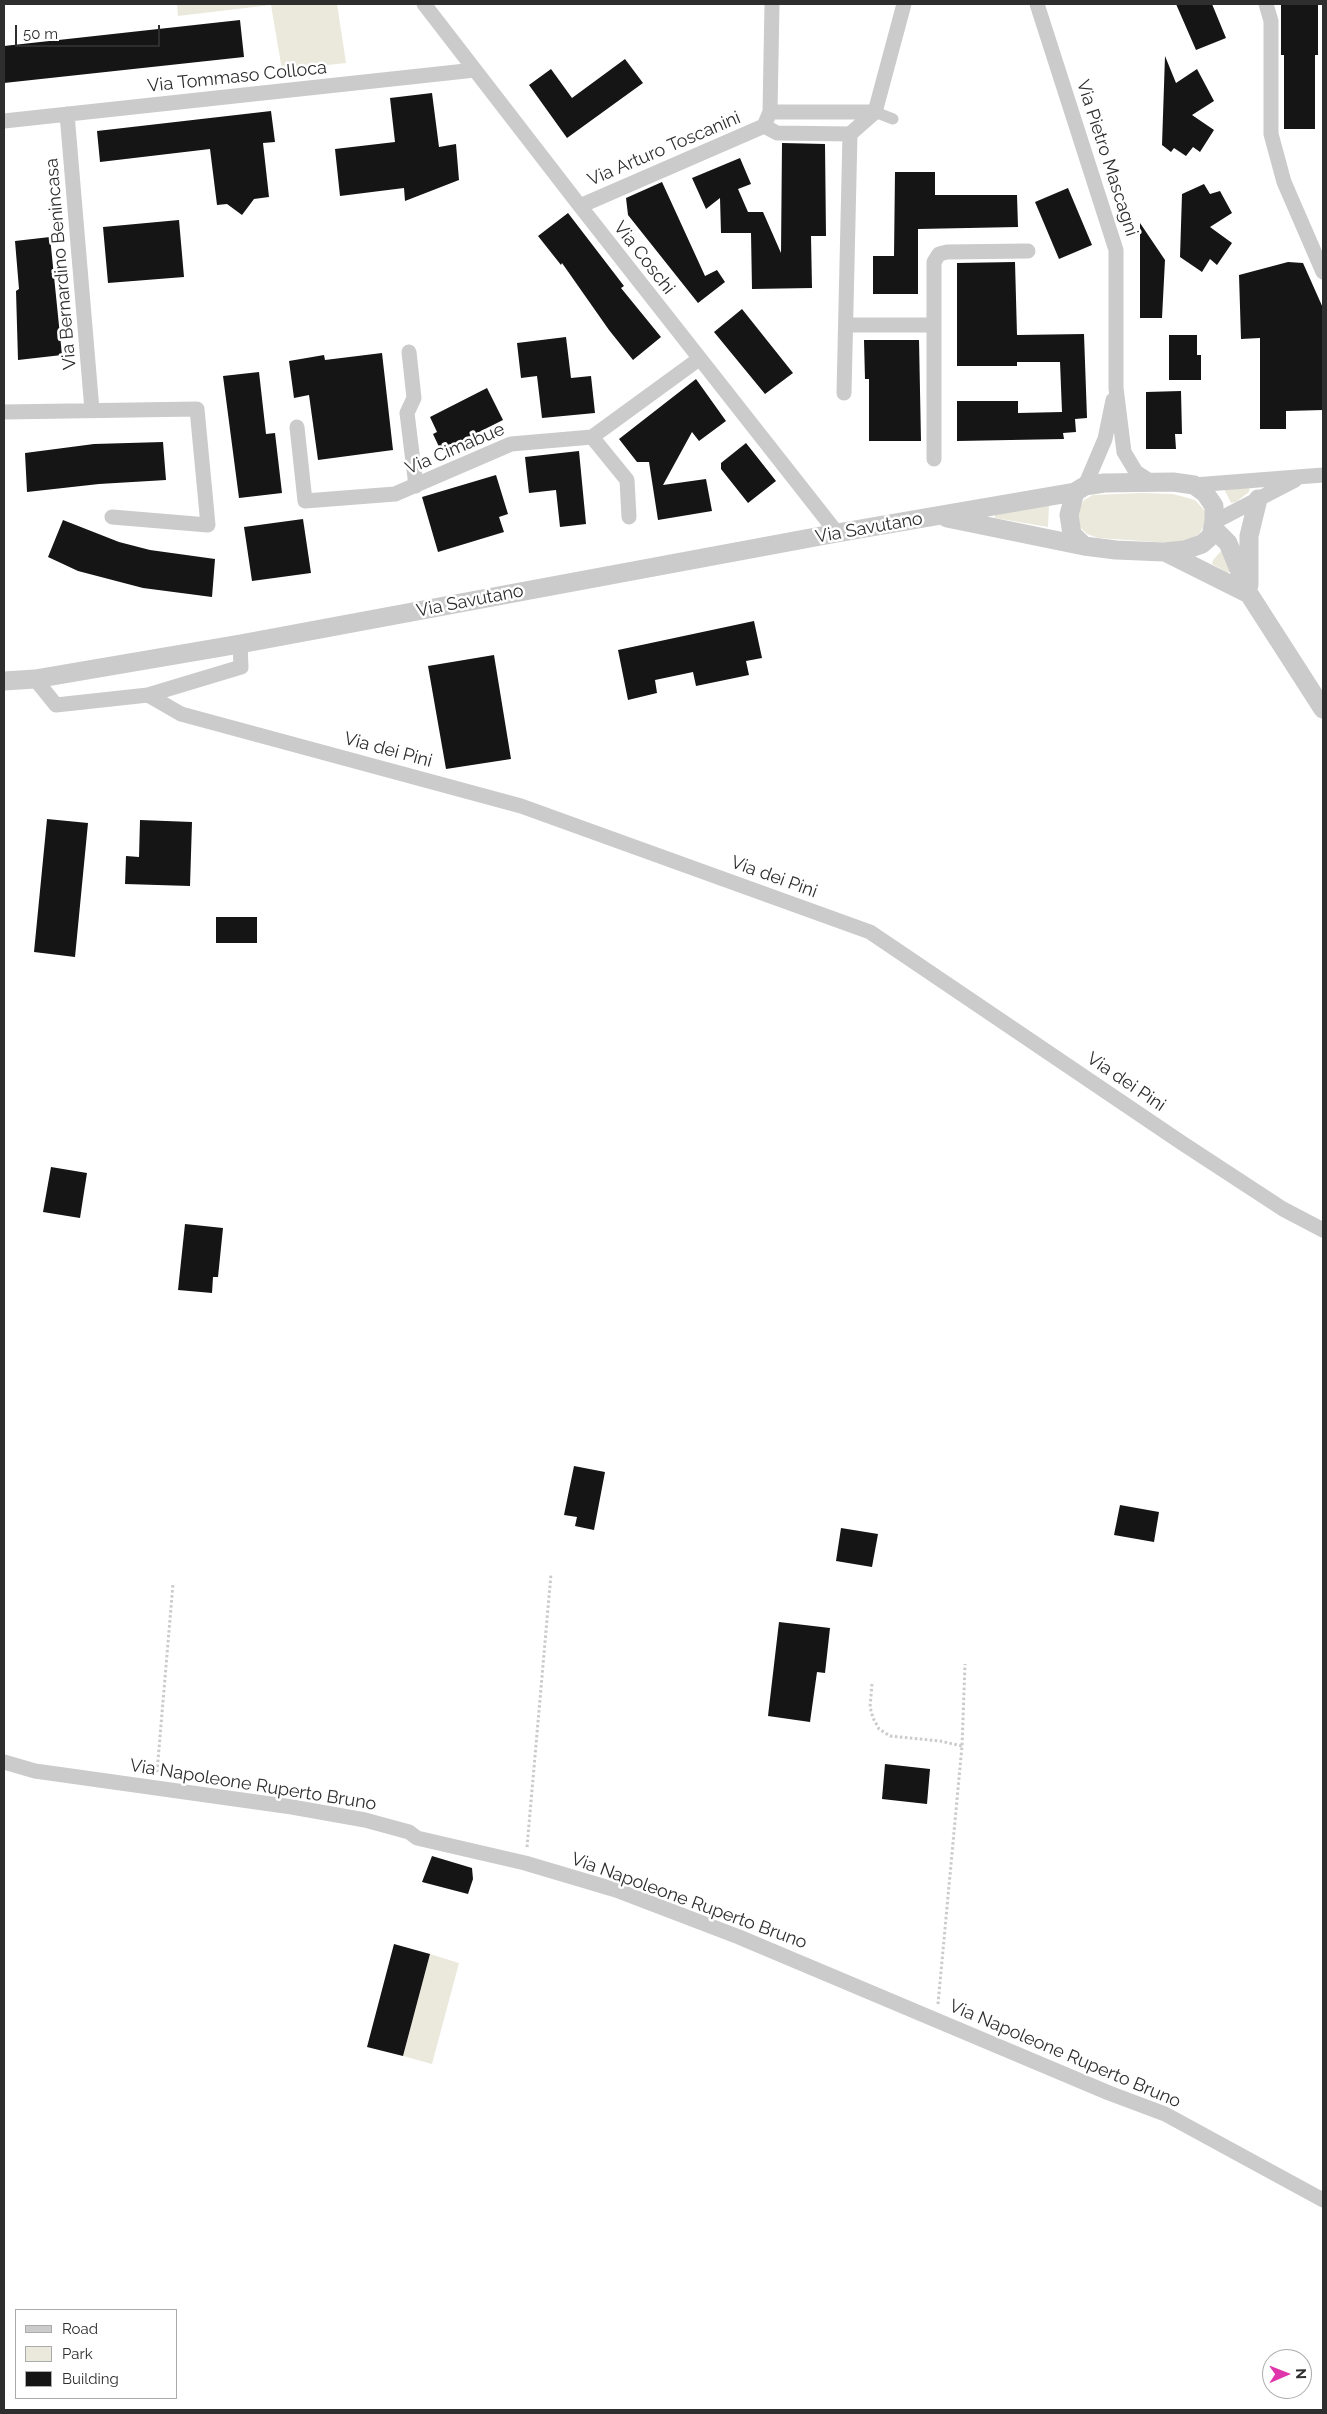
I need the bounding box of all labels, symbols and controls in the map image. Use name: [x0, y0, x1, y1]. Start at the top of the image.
scale bar: [18, 15, 162, 47]
text: 50 m: [23, 25, 58, 43]
street label: Via Tommaso Colloca: [146, 57, 328, 97]
street label: Via Pietro Mascagni: [1072, 77, 1142, 239]
street label: Via Arturo Toscanini: [584, 107, 744, 191]
street label: Via Bernardino Benincasa: [41, 157, 81, 371]
street label: Via Coschi: [609, 217, 679, 299]
street label: Via Cimabue: [402, 418, 508, 480]
street label: Via Savutano: [814, 508, 924, 548]
street label: Via Savutano: [415, 580, 525, 622]
street label: Via dei Pini: [342, 728, 434, 772]
street label: Via dei Pini: [728, 851, 820, 903]
street label: Via dei Pini: [1083, 1048, 1169, 1116]
street label: Via Napoleone Ruperto Bruno: [128, 1755, 378, 1815]
street label: Via Napoleone Ruperto Bruno: [568, 1848, 810, 1954]
street label: Via Napoleone Ruperto Bruno: [946, 1995, 1184, 2113]
legend: [15, 2309, 178, 2399]
text: Road: [62, 2320, 98, 2338]
text: Park: [62, 2345, 93, 2363]
north arrow: [1262, 2349, 1312, 2399]
text: N: [1293, 2368, 1309, 2379]
text: Building: [62, 2370, 119, 2388]

